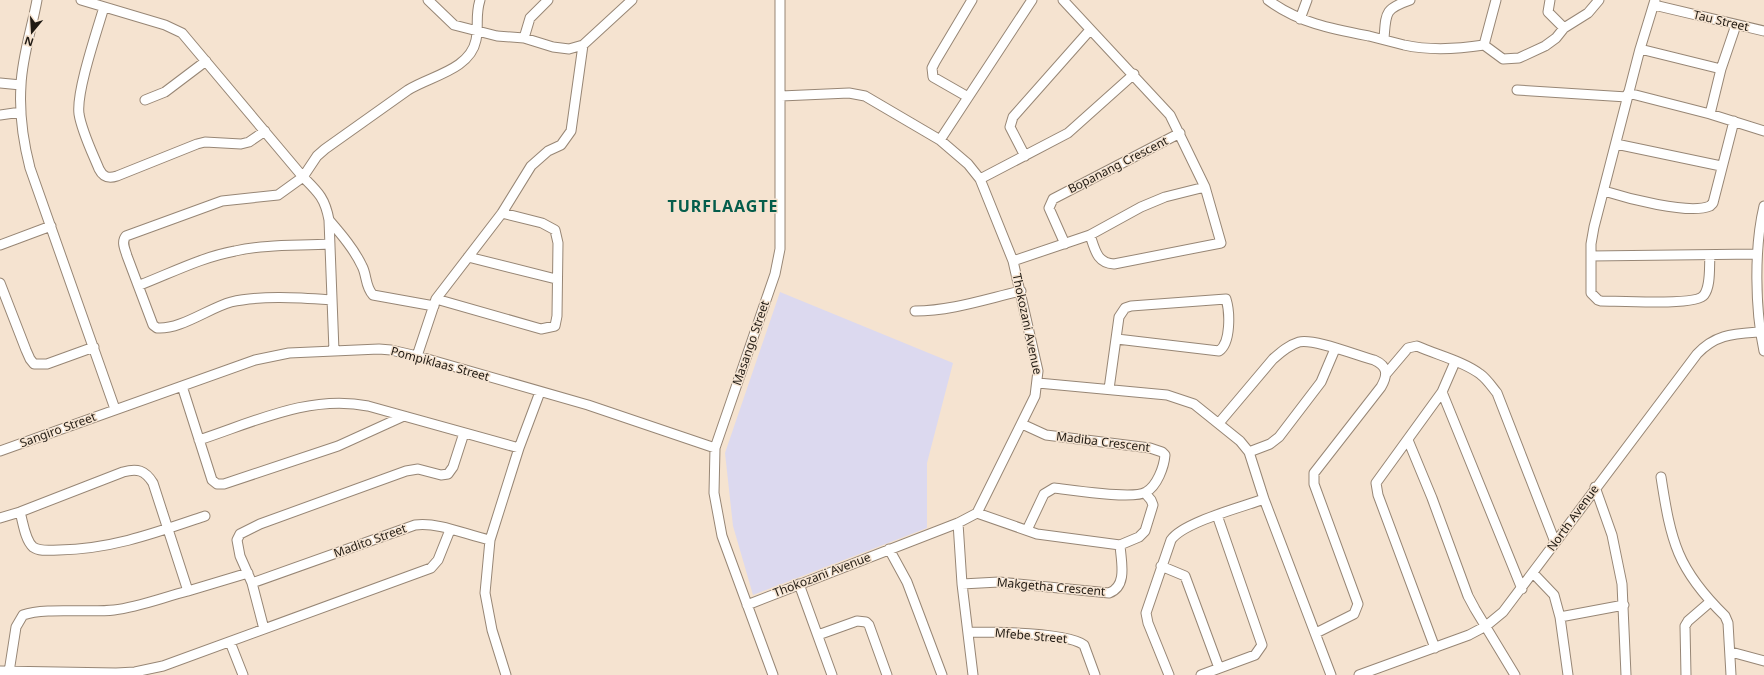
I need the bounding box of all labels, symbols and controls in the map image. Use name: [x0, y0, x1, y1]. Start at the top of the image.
street label: Tau Street: [1692, 6, 1751, 35]
north arrow: [12, 12, 52, 52]
text: N: [22, 33, 35, 51]
street label: Bopanang Crescent: [1065, 132, 1171, 197]
district label: TURFLAAGTE: [667, 195, 779, 217]
street label: Thokozani Avenue: [1008, 272, 1047, 376]
street label: Masango Street: [728, 297, 773, 388]
street label: Pompiklaas Street: [389, 342, 492, 385]
street label: Sangiro Street: [17, 408, 99, 451]
street label: Madiba Crescent: [1055, 427, 1152, 456]
street label: North Avenue: [1543, 481, 1603, 554]
street label: Madito Street: [331, 519, 409, 562]
street label: Thokozani Avenue: [771, 548, 873, 601]
street label: Makgetha Crescent: [996, 573, 1107, 600]
street label: Mfebe Street: [994, 624, 1069, 647]

